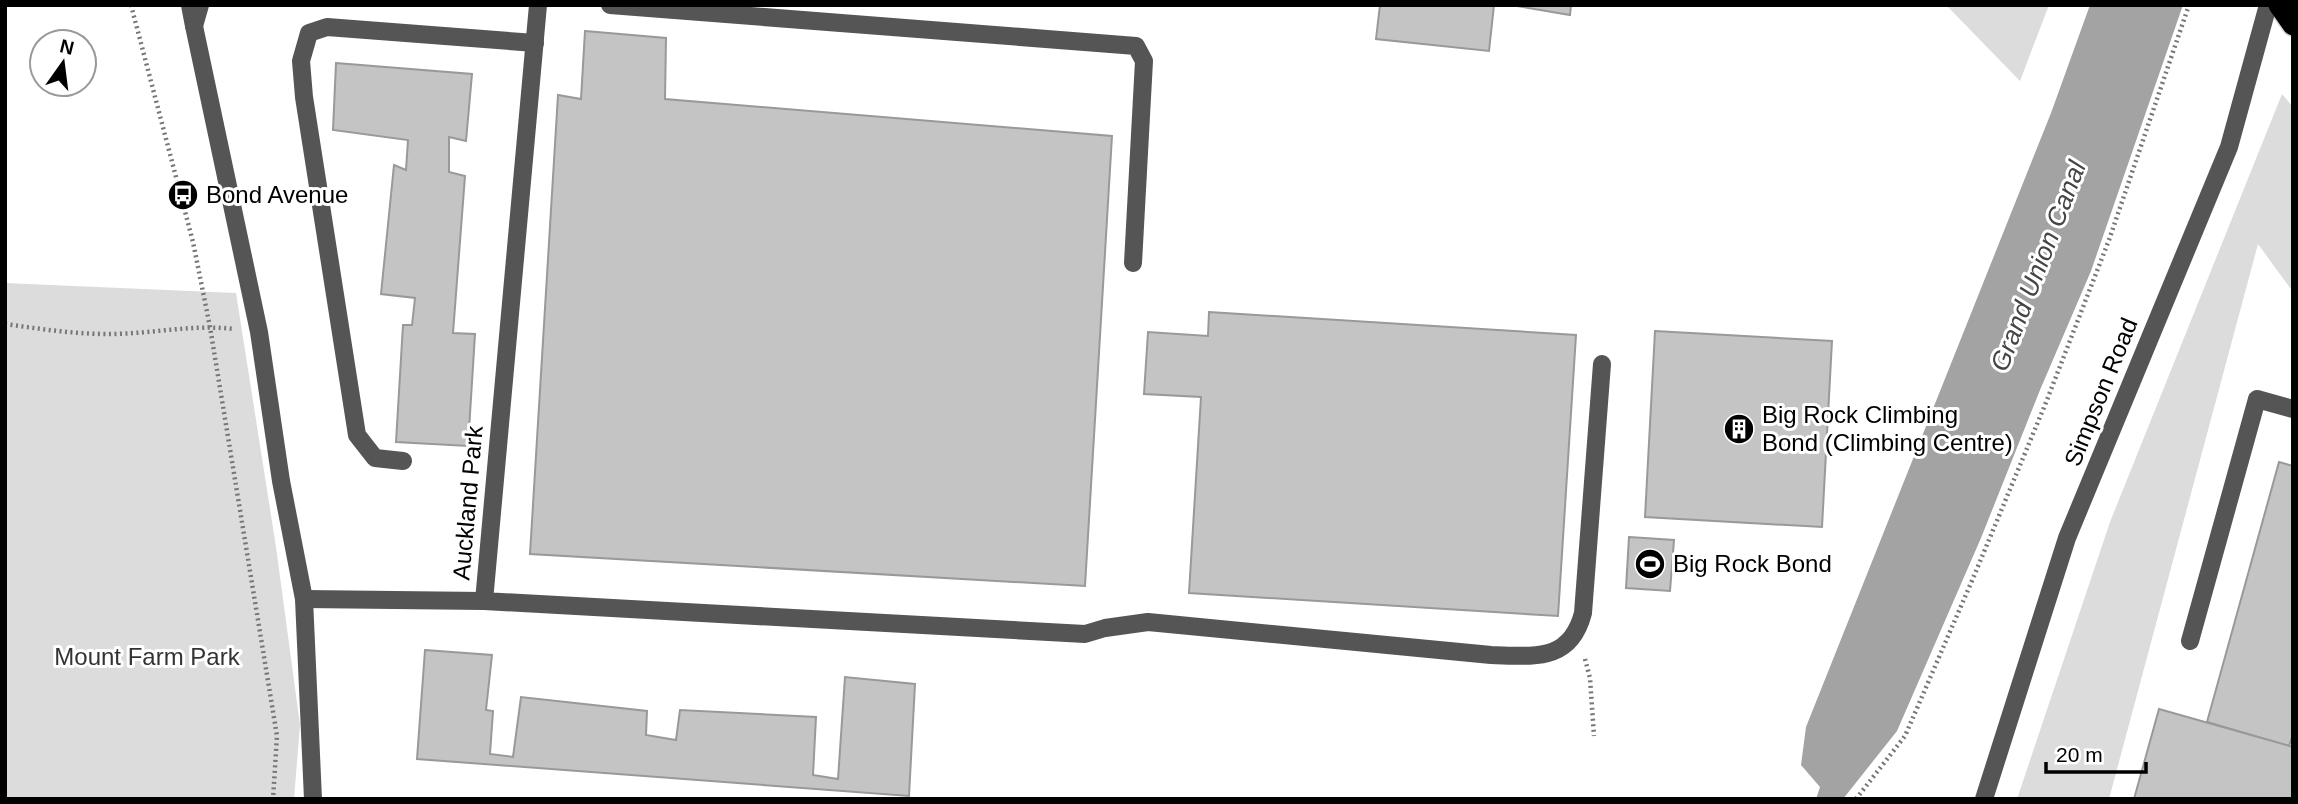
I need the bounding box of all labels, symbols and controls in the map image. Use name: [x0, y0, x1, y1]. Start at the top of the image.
north arrow: [28, 28, 98, 98]
text: N: [58, 35, 76, 59]
water label: Grand Union Canal: [1984, 156, 2092, 375]
bus stop icon: Bond Avenue: [166, 178, 200, 212]
place label: Bond Avenue: [206, 181, 348, 208]
street label: Simpson Road: [2059, 314, 2143, 470]
place label: Big Rock Climbing Bond (Climbing Centre): [1762, 401, 2013, 456]
building icon: Big Rock Climbing Bond (Climbing Centre): [1722, 412, 1756, 446]
street label: Auckland Park: [447, 424, 488, 581]
sports icon: Big Rock Bond: [1633, 547, 1667, 581]
place label: Big Rock Bond: [1673, 550, 1832, 577]
park label: Mount Farm Park: [54, 643, 241, 670]
scale bar: [2046, 730, 2146, 774]
text: 20 m: [2056, 743, 2103, 766]

